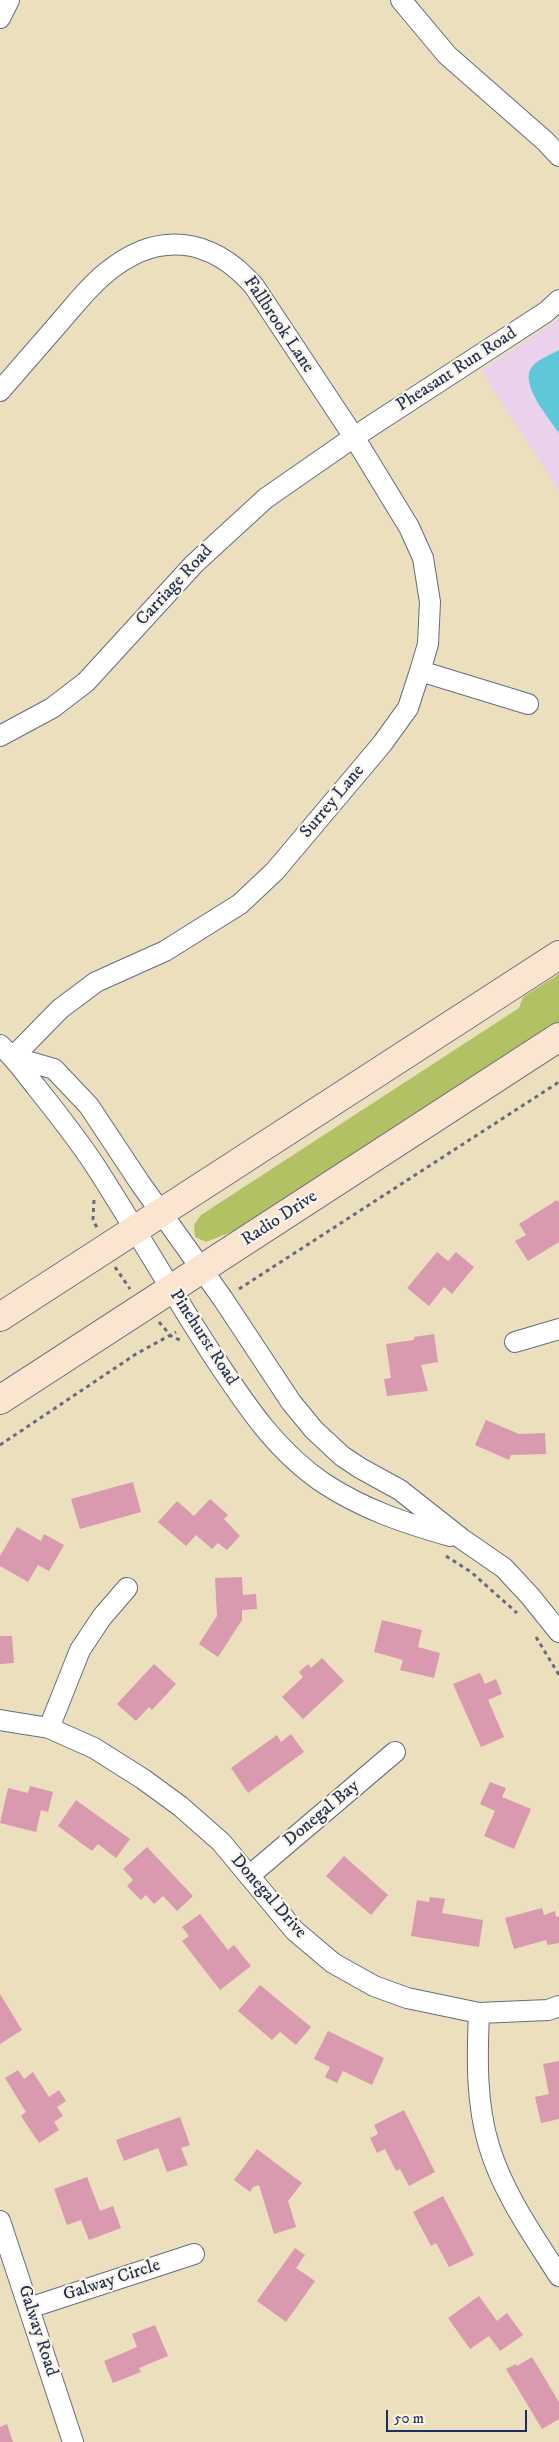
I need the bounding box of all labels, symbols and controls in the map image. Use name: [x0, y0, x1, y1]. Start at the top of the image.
street label: Fallbrook Lane: [238, 273, 318, 377]
street label: Pheasant Run Road: [393, 323, 521, 417]
street label: Carriage Road: [132, 541, 218, 631]
street label: Surrey Lane: [296, 761, 370, 843]
street label: Radio Drive: [238, 1187, 322, 1251]
street label: Pinehurst Road: [164, 1286, 242, 1390]
street label: Donegal Bay: [280, 1776, 364, 1852]
street label: Donegal Drive: [226, 1850, 310, 1944]
street label: Galway Circle: [61, 2255, 163, 2307]
street label: Galway Road: [12, 2283, 62, 2379]
scale bar: [389, 2400, 530, 2432]
text: 50 m: [394, 2409, 424, 2428]

